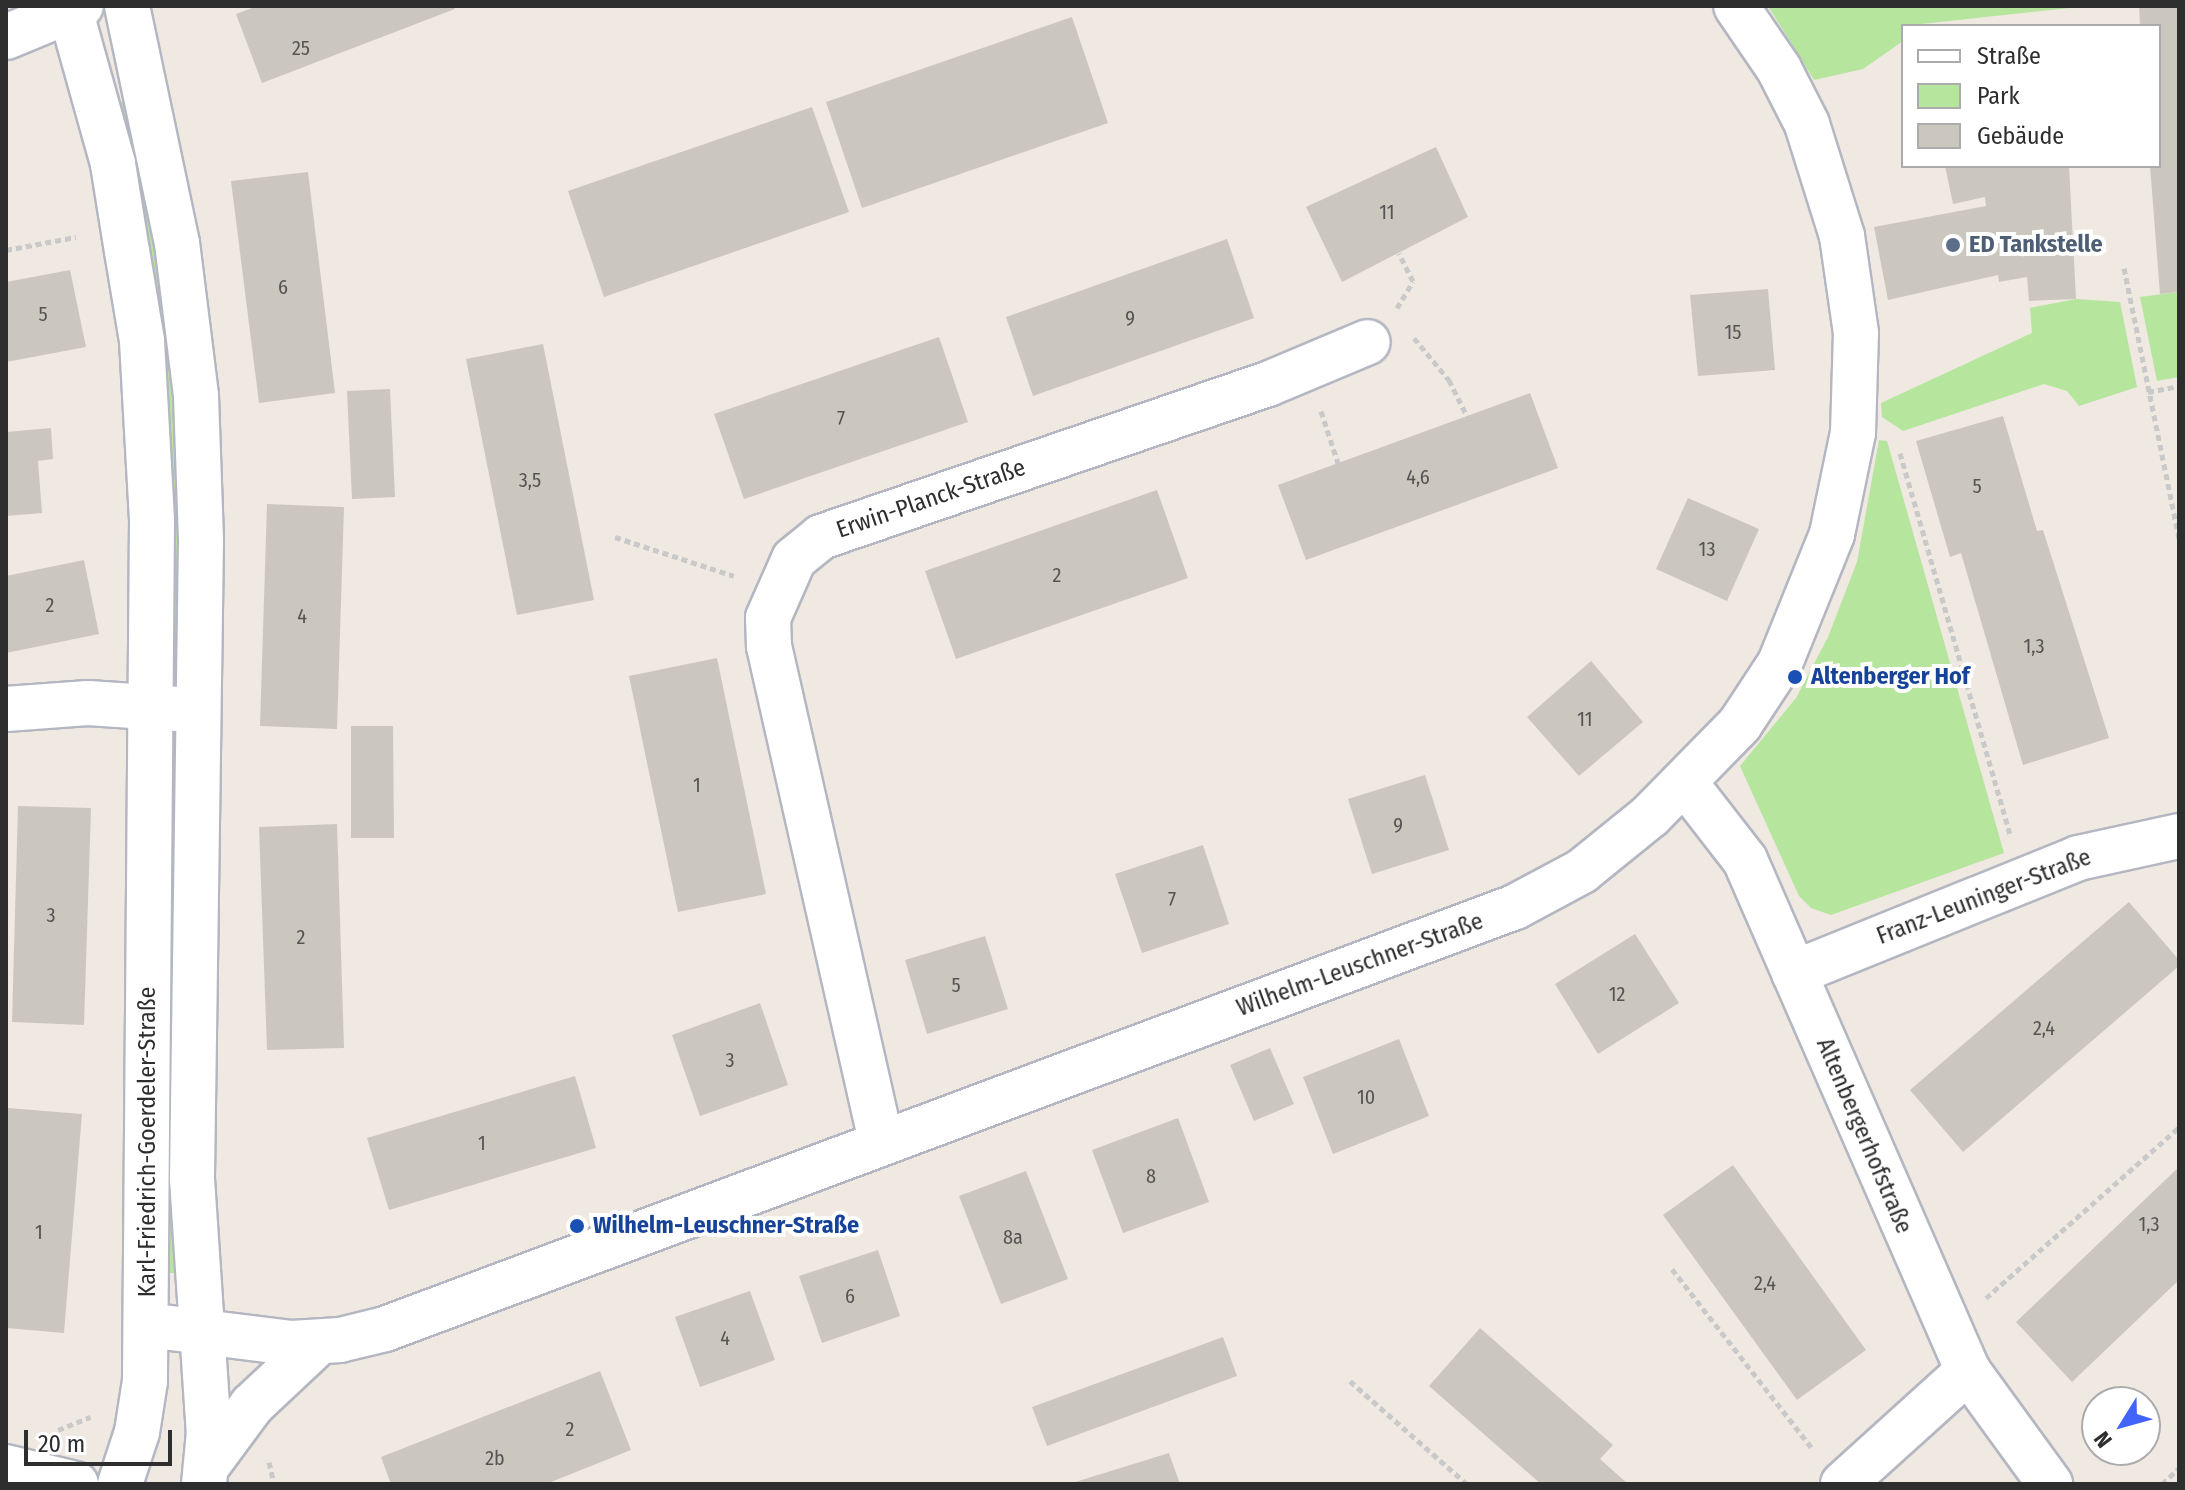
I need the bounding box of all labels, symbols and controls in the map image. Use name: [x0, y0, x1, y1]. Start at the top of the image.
legend: [1901, 24, 2161, 168]
house number: 25: [292, 36, 310, 60]
text: Straße: [1977, 42, 2041, 70]
text: Park: [1977, 82, 2020, 110]
text: Gebäude: [1977, 122, 2064, 150]
house number: 11: [1379, 200, 1395, 224]
place label: ED Tankstelle: [1969, 231, 2103, 259]
marker: ED Tankstelle: [1944, 236, 1962, 254]
house number: 6: [278, 275, 288, 299]
house number: 5: [38, 302, 48, 326]
house number: 9: [1125, 306, 1135, 330]
house number: 15: [1725, 320, 1741, 344]
house number: 7: [837, 406, 845, 430]
street label: Erwin-Planck-Straße: [833, 453, 1029, 545]
house number: 4,6: [1406, 465, 1430, 489]
house number: 3,5: [519, 468, 541, 492]
house number: 5: [1972, 474, 1982, 498]
house number: 13: [1699, 537, 1715, 561]
house number: 2: [1053, 563, 1061, 587]
house number: 2: [46, 593, 54, 617]
house number: 4: [297, 604, 307, 628]
house number: 1,3: [2023, 634, 2045, 658]
place label: Altenberger Hof: [1811, 663, 1970, 691]
marker: Altenberger Hof: [1786, 668, 1804, 686]
house number: 11: [1577, 707, 1593, 731]
house number: 1: [693, 773, 701, 797]
house number: 9: [1393, 813, 1403, 837]
street label: Franz-Leuninger-Straße: [1873, 843, 2095, 951]
house number: 7: [1168, 887, 1176, 911]
house number: 3: [46, 903, 56, 927]
street label: Wilhelm-Leuschner-Straße: [1233, 907, 1487, 1023]
house number: 2: [297, 925, 305, 949]
house number: 5: [951, 973, 961, 997]
house number: 12: [1609, 982, 1625, 1006]
street label: Karl-Friedrich-Goerdeler-Straße: [134, 987, 162, 1297]
house number: 2,4: [2033, 1016, 2055, 1040]
street label: Altenbergerhofstraße: [1810, 1034, 1918, 1238]
house number: 3: [725, 1048, 735, 1072]
house number: 10: [1357, 1085, 1375, 1109]
house number: 1: [478, 1131, 486, 1155]
house number: 8: [1146, 1164, 1156, 1188]
place label: Wilhelm-Leuschner-Straße: [593, 1212, 859, 1240]
house number: 1,3: [2138, 1212, 2160, 1236]
marker: Wilhelm-Leuschner-Straße: [568, 1217, 586, 1235]
house number: 1: [35, 1220, 43, 1244]
house number: 8a: [1003, 1225, 1023, 1249]
house number: 2,4: [1754, 1271, 1776, 1295]
house number: 6: [845, 1284, 855, 1308]
house number: 4: [720, 1326, 730, 1350]
north arrow: [2081, 1386, 2161, 1466]
scale bar: [28, 1414, 176, 1464]
house number: 2: [566, 1417, 574, 1441]
text: N: [2088, 1426, 2118, 1453]
text: 20 m: [38, 1430, 85, 1458]
house number: 2b: [485, 1446, 505, 1470]

